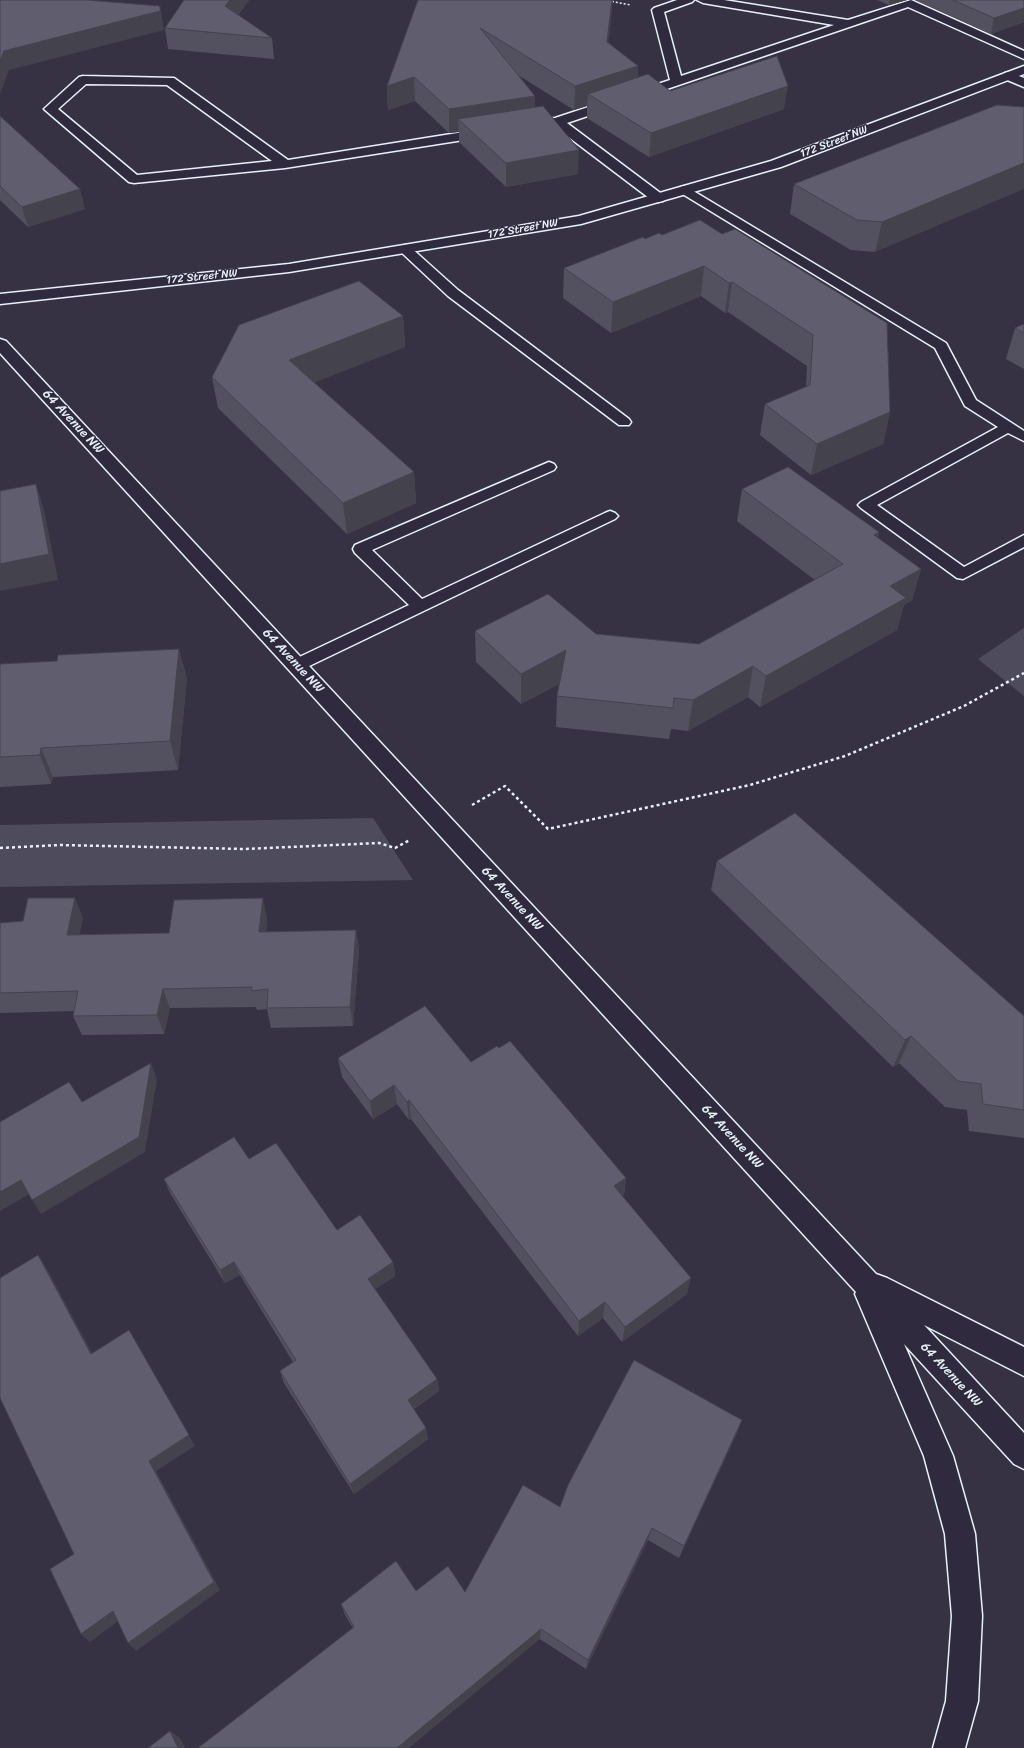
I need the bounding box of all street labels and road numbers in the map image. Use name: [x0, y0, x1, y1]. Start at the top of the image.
street label: 172 Street NW: [798, 123, 870, 161]
street label: 172 Street NW: [487, 216, 559, 242]
street label: 172 Street NW: [166, 267, 238, 287]
street label: 64 Avenue NW: [39, 386, 107, 458]
street label: 64 Avenue NW: [259, 625, 327, 697]
street label: 64 Avenue NW: [478, 863, 546, 935]
street label: 64 Avenue NW: [698, 1101, 766, 1173]
street label: 64 Avenue NW: [917, 1339, 985, 1411]

